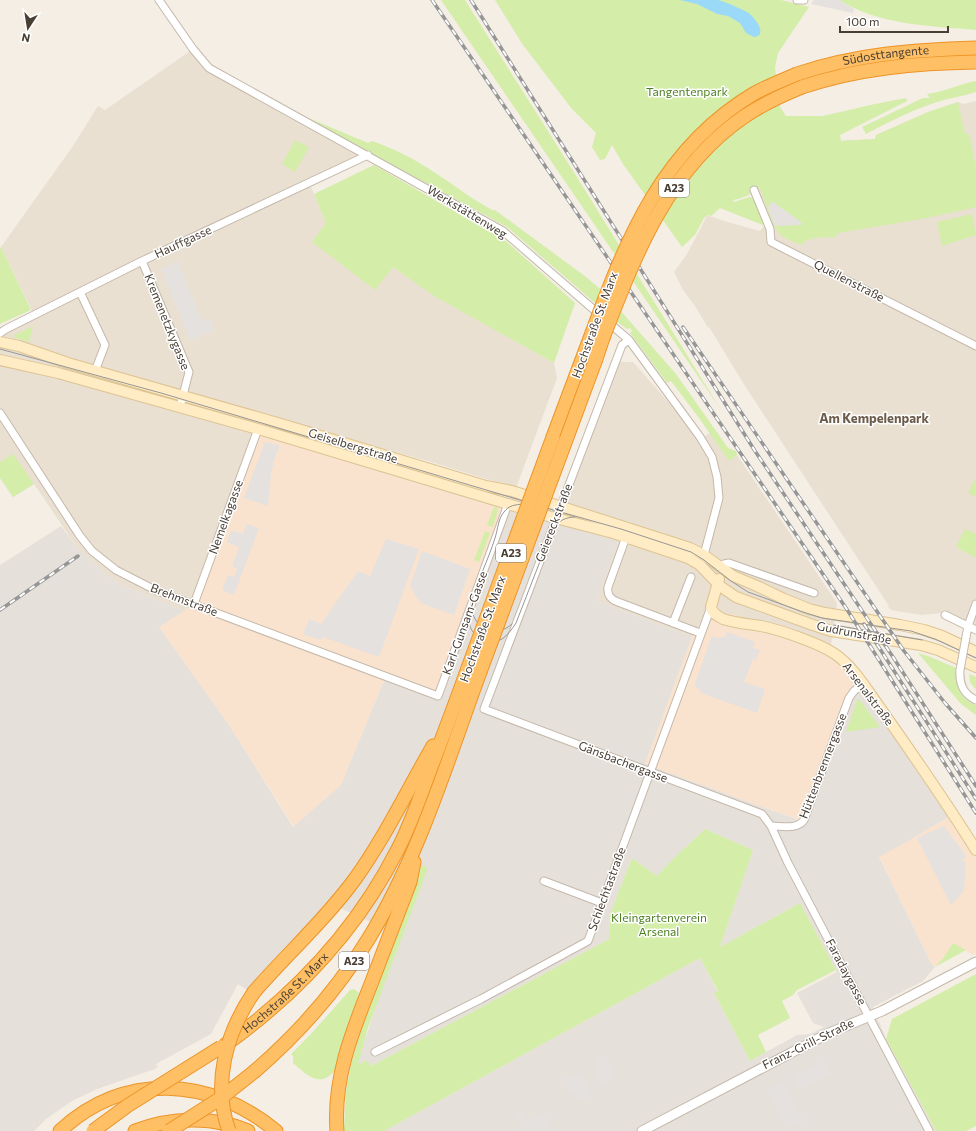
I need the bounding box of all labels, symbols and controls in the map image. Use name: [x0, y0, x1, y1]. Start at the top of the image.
north arrow: [8, 8, 48, 48]
scale bar: [840, 8, 948, 34]
text: 100 m: [846, 14, 880, 28]
text: N: [20, 31, 31, 45]
street label: Südosttangente: [841, 42, 929, 67]
park label: Tangentenpark: [646, 84, 729, 98]
road number: A23: [659, 179, 689, 197]
street label: Werkstättenweg: [425, 182, 510, 241]
street label: Hauffgasse: [152, 222, 213, 260]
street label: Quellenstraße: [812, 256, 887, 304]
street label: Hochstraße St. Marx: [568, 269, 620, 380]
street label: Kremenetzkygasse: [142, 272, 194, 372]
district label: Am Kempelenpark: [819, 410, 929, 426]
street label: Geiselbergstraße: [307, 425, 400, 465]
street label: Nemelkagasse: [205, 478, 245, 556]
street label: Geiereckstraße: [532, 481, 574, 564]
road number: A23: [496, 544, 526, 562]
street label: Karl-Gunsam-Gasse: [439, 569, 489, 676]
street label: Hochstraße St. Marx: [456, 573, 508, 684]
street label: Brehmstraße: [149, 580, 220, 618]
street label: Gudrunstraße: [816, 618, 893, 646]
street label: Arsenalstraße: [840, 659, 897, 728]
street label: Hüttenbrennergasse: [796, 711, 849, 820]
street label: Gänsbachergasse: [577, 738, 670, 785]
street label: Schlechtastraße: [584, 845, 628, 932]
park label: Kleingartenverein Arsenal: [611, 910, 707, 938]
street label: Faradaygasse: [824, 936, 870, 1007]
street label: Hochstraße St. Marx: [239, 948, 331, 1035]
road number: A23: [339, 952, 369, 970]
street label: Franz-Grill-Straße: [760, 1015, 855, 1071]

